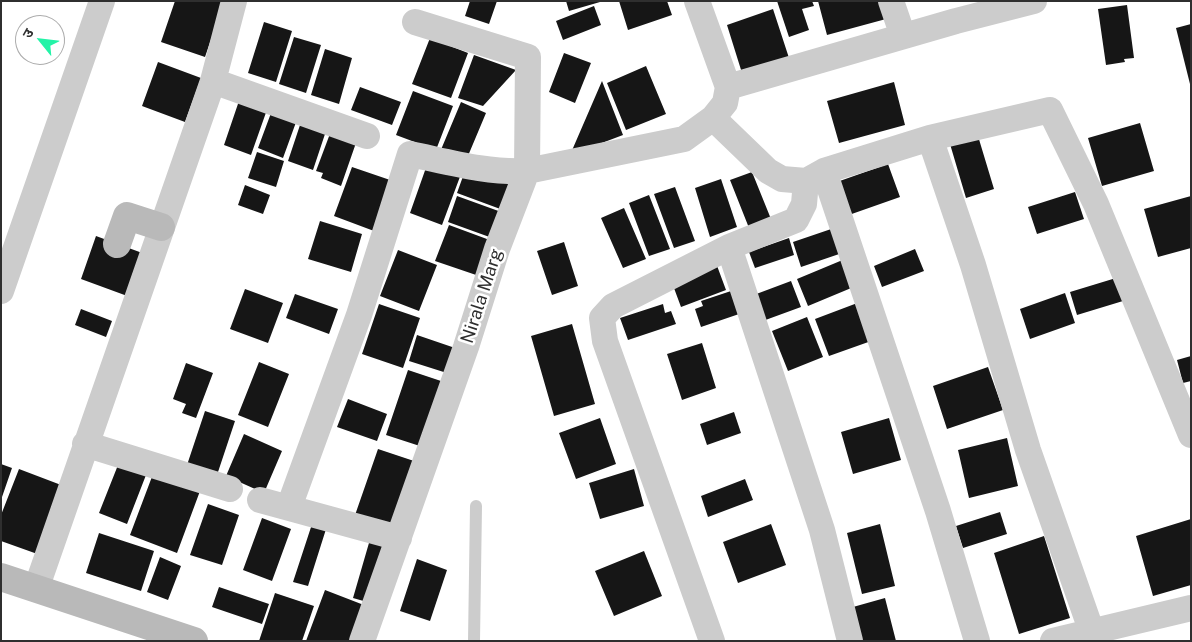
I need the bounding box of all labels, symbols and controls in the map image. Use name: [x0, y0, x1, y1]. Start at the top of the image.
north arrow: [15, 15, 65, 65]
text: उ: [19, 26, 37, 41]
street label: Nirala Marg: [457, 246, 507, 346]

